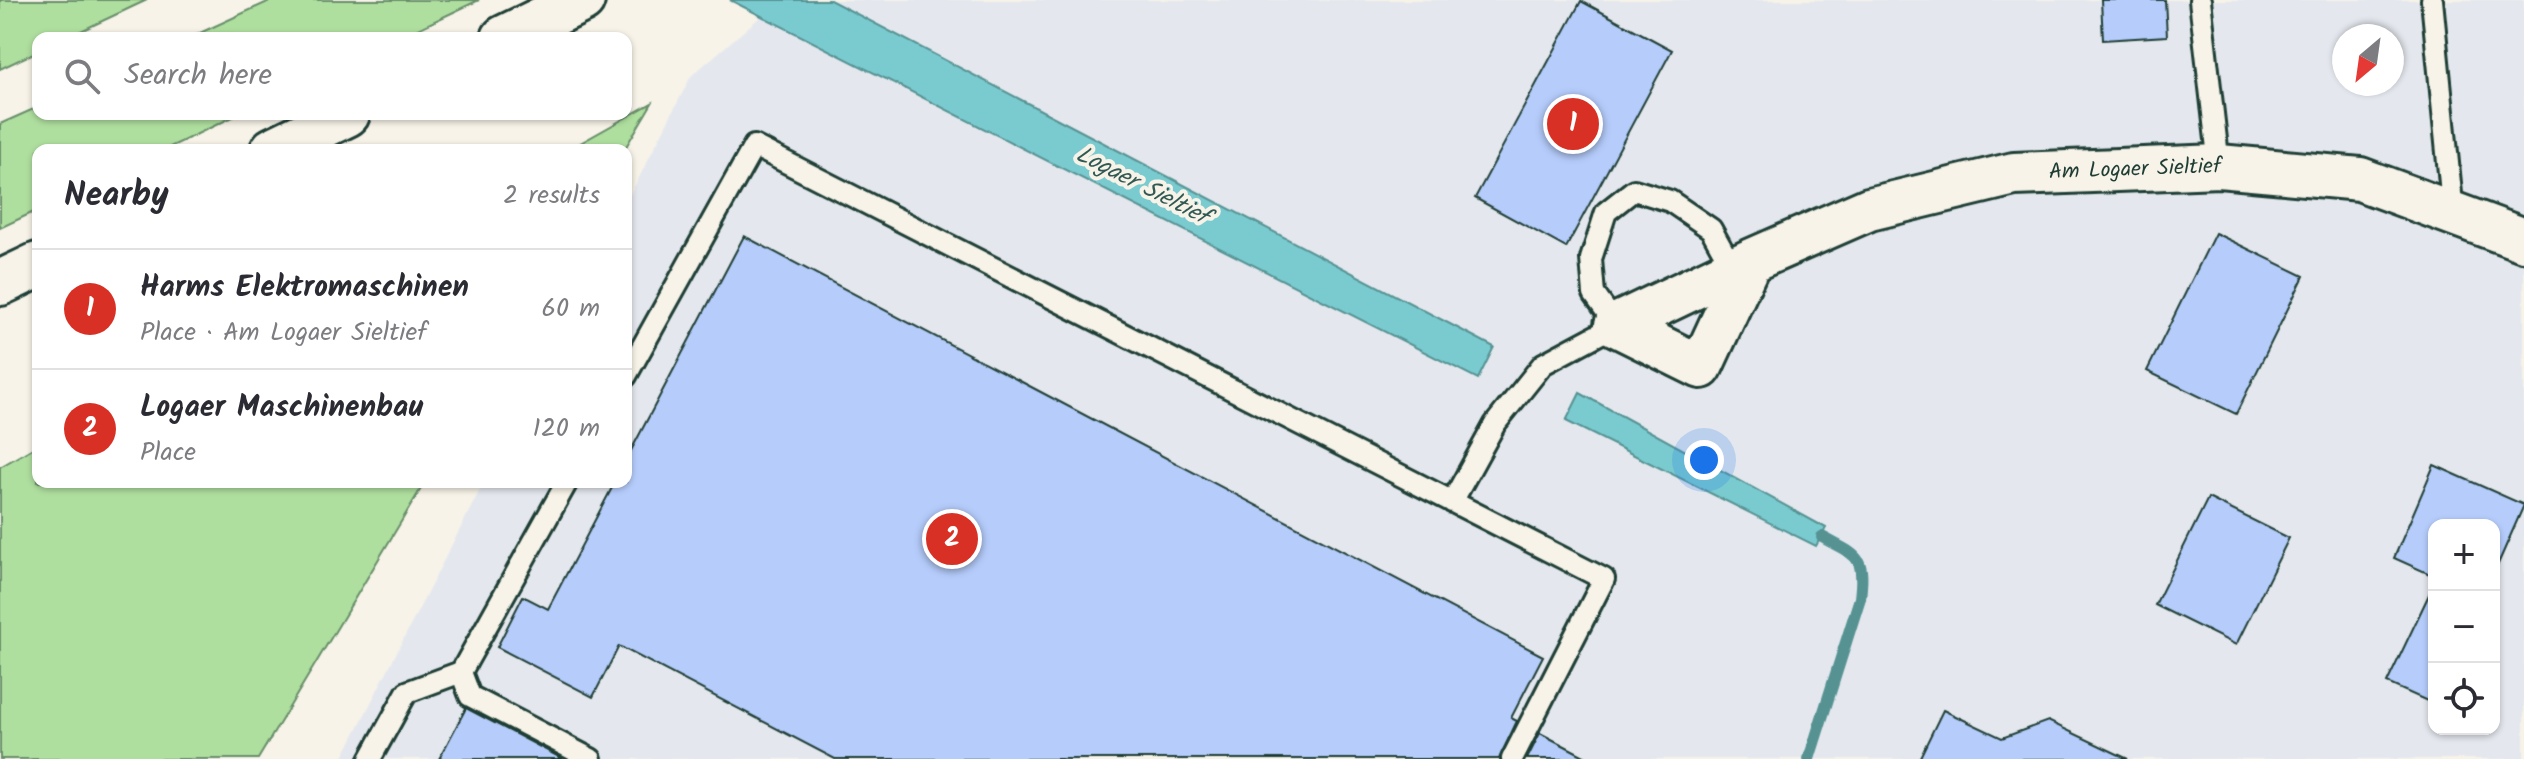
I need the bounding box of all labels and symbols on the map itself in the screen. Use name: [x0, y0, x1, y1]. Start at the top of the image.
north arrow: [2332, 24, 2404, 96]
pin: 1: [1547, 94, 1599, 154]
water label: Logaer Sieltief: [1069, 136, 1222, 239]
street label: Am Logaer Sieltief: [2048, 149, 2225, 191]
your location: [1684, 440, 1724, 480]
pin: 2: [926, 509, 978, 569]

